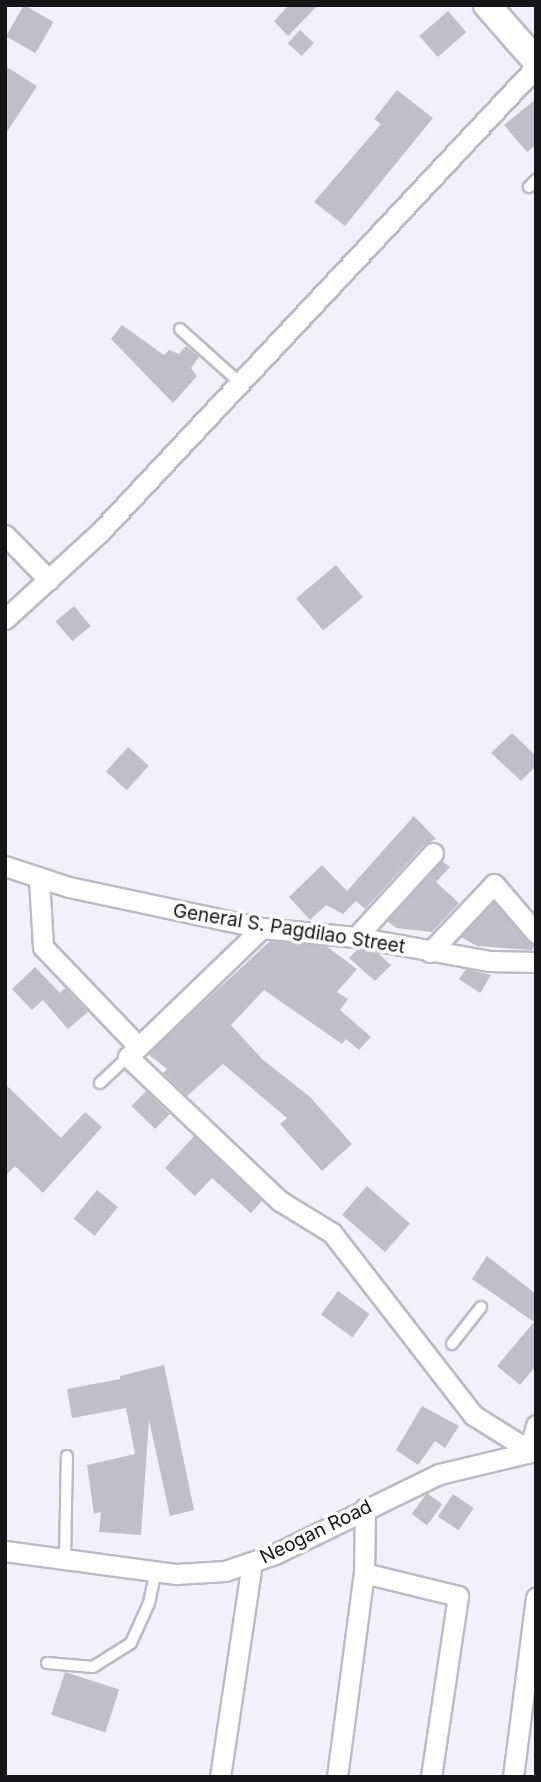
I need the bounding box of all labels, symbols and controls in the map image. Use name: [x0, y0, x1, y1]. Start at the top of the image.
street label: General S. Pagdilao Street: [171, 899, 407, 959]
street label: Neogan Road: [256, 1495, 376, 1569]

